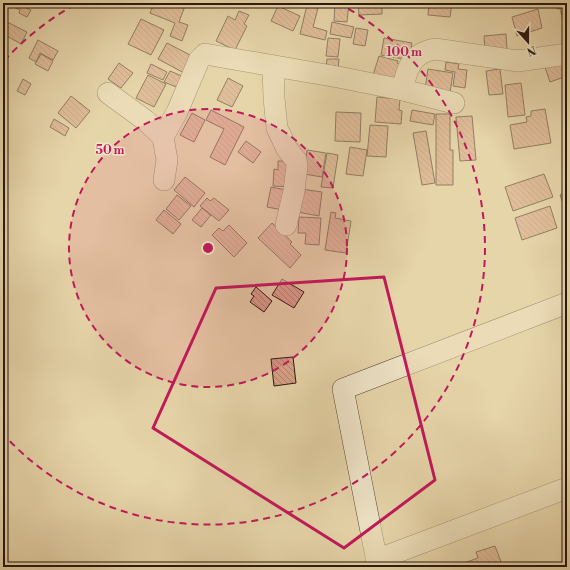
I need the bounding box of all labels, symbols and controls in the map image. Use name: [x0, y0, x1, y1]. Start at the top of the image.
north arrow: [508, 22, 548, 62]
text: N: [524, 42, 538, 59]
text: 100 m: [386, 45, 422, 60]
text: 50 m: [95, 143, 125, 158]
centre of rings: [201, 241, 215, 255]

